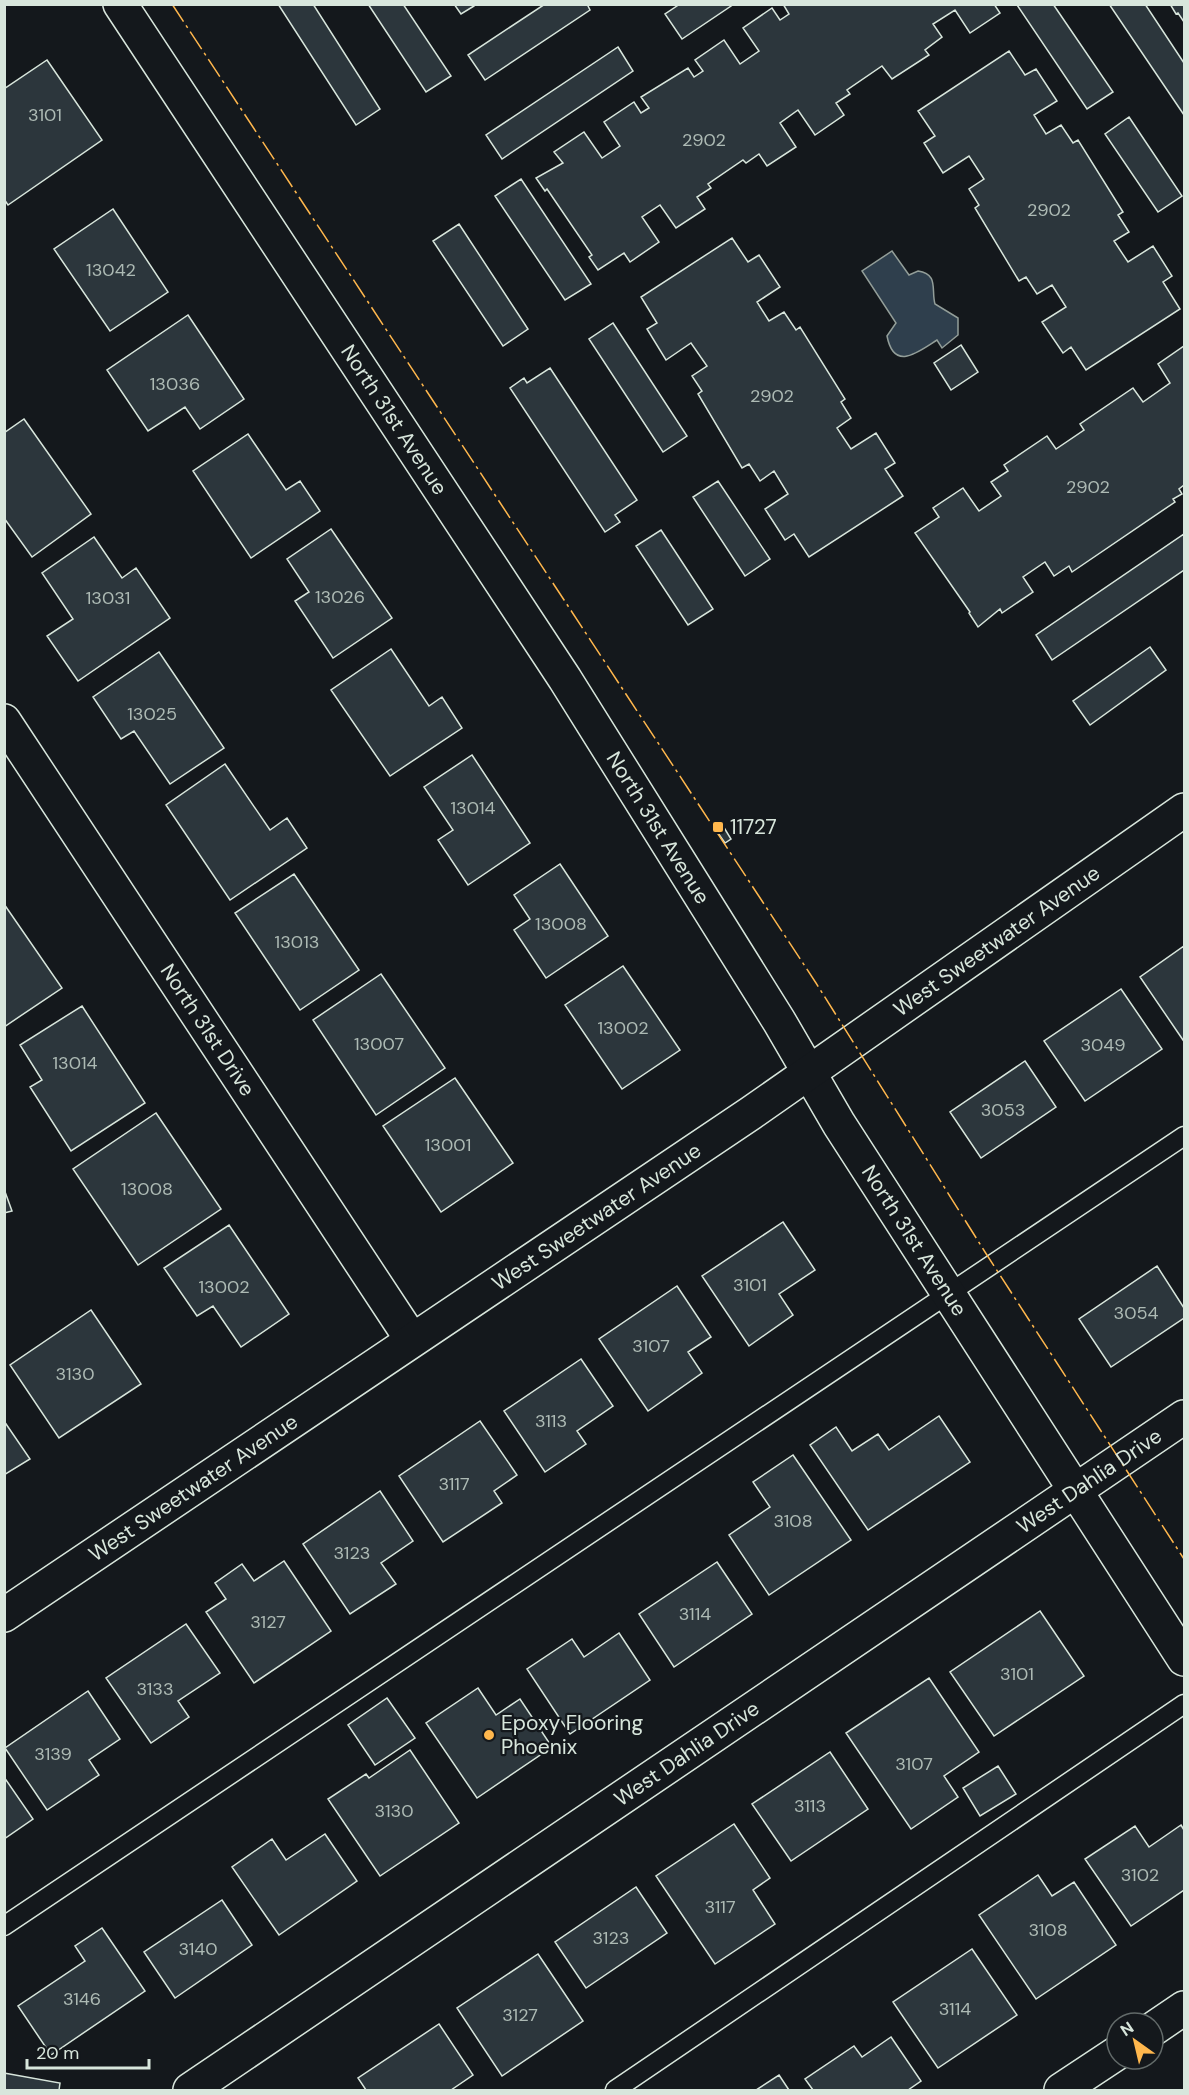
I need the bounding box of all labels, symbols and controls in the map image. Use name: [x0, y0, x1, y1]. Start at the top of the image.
house number: 3101: [28, 103, 62, 127]
house number: 2902: [682, 128, 726, 152]
house number: 2902: [1027, 198, 1071, 222]
house number: 13042: [86, 258, 136, 282]
street label: North 31st Avenue: [334, 339, 454, 500]
house number: 13036: [150, 372, 200, 396]
house number: 2902: [750, 384, 794, 408]
house number: 2902: [1066, 475, 1110, 499]
house number: 13026: [315, 585, 365, 609]
house number: 13031: [86, 586, 130, 610]
house number: 13025: [127, 702, 177, 726]
street label: North 31st Avenue: [600, 746, 716, 909]
house number: 13014: [450, 796, 496, 820]
place label: 11727: [730, 813, 777, 841]
marker: 11727: [711, 820, 725, 834]
street label: West Sweetwater Avenue: [888, 859, 1106, 1023]
house number: 13008: [535, 912, 587, 936]
house number: 13013: [275, 930, 319, 954]
street label: North 31st Drive: [154, 958, 261, 1102]
house number: 13002: [597, 1016, 649, 1040]
house number: 13007: [354, 1032, 404, 1056]
house number: 3049: [1080, 1033, 1126, 1057]
house number: 13014: [52, 1051, 98, 1075]
house number: 3053: [981, 1098, 1025, 1122]
house number: 13001: [425, 1133, 471, 1157]
street label: West Sweetwater Avenue: [487, 1136, 707, 1297]
street label: North 31st Avenue: [855, 1160, 973, 1322]
house number: 13008: [121, 1177, 173, 1201]
house number: 3101: [733, 1273, 767, 1297]
house number: 13002: [198, 1275, 250, 1299]
house number: 3054: [1114, 1301, 1159, 1325]
house number: 3107: [632, 1334, 670, 1358]
house number: 3130: [56, 1362, 94, 1386]
street label: West Sweetwater Avenue: [83, 1408, 303, 1568]
house number: 3113: [535, 1409, 567, 1433]
street label: West Dahlia Drive: [1011, 1422, 1167, 1540]
house number: 3117: [438, 1472, 470, 1496]
house number: 3108: [773, 1509, 813, 1533]
house number: 3123: [334, 1541, 370, 1565]
house number: 3114: [679, 1602, 711, 1626]
house number: 3127: [250, 1610, 286, 1634]
house number: 3101: [1000, 1662, 1034, 1686]
house number: 3133: [136, 1677, 174, 1701]
street label: West Dahlia Drive: [609, 1694, 765, 1813]
place label: Epoxy Flooring Phoenix: [501, 1709, 643, 1761]
marker: Epoxy Flooring Phoenix: [482, 1728, 496, 1742]
house number: 3139: [34, 1742, 72, 1766]
house number: 3107: [895, 1752, 933, 1776]
house number: 3113: [794, 1794, 826, 1818]
house number: 3130: [375, 1799, 413, 1823]
house number: 3102: [1121, 1863, 1159, 1887]
house number: 3117: [704, 1895, 736, 1919]
house number: 3108: [1028, 1918, 1068, 1942]
house number: 3123: [593, 1926, 629, 1950]
house number: 3140: [178, 1937, 218, 1961]
house number: 3146: [63, 1987, 101, 2011]
house number: 3114: [939, 1997, 971, 2021]
house number: 3127: [502, 2003, 538, 2027]
north arrow: [1105, 2011, 1165, 2071]
text: N: [1116, 2017, 1138, 2041]
scale bar: [27, 2032, 148, 2070]
text: 20 m: [36, 2041, 79, 2065]

